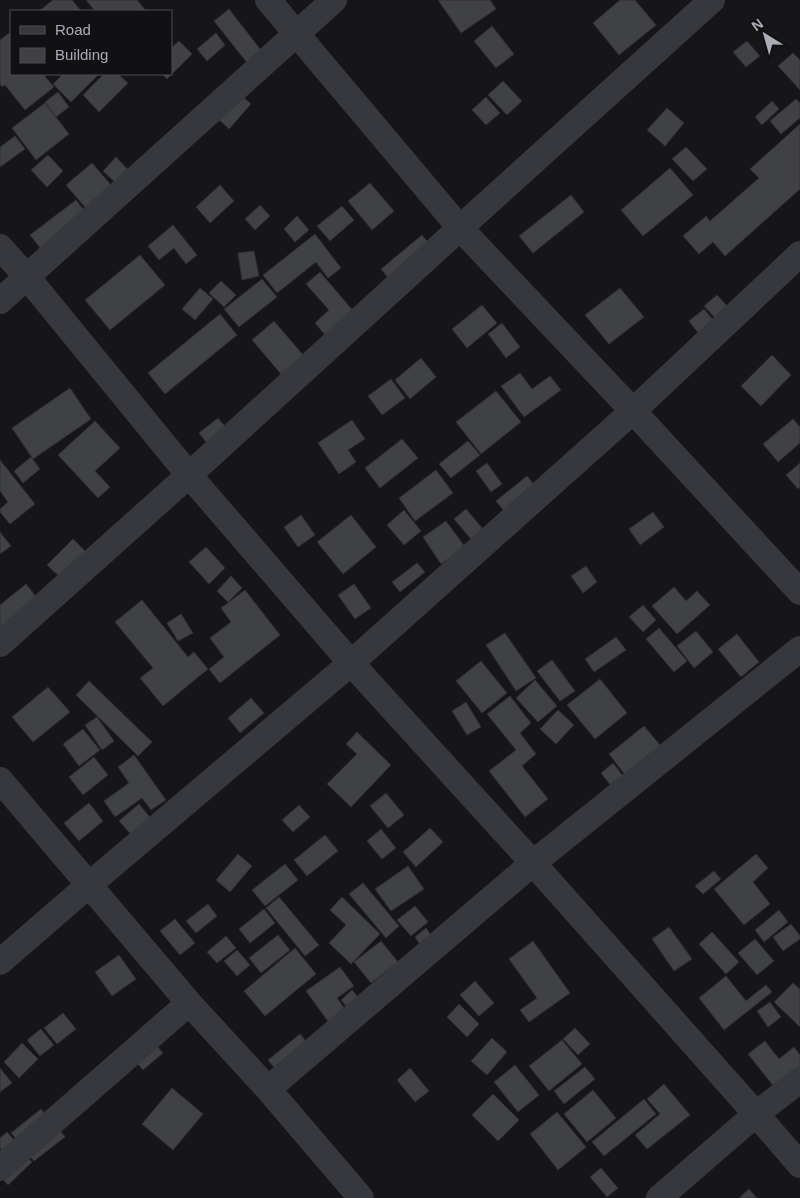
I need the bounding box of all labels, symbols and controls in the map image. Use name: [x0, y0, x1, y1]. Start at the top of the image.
legend: [10, 10, 172, 75]
north arrow: [740, 10, 790, 60]
text: N: [748, 15, 766, 34]
text: Road: [55, 21, 91, 38]
text: Building: [55, 46, 108, 63]

